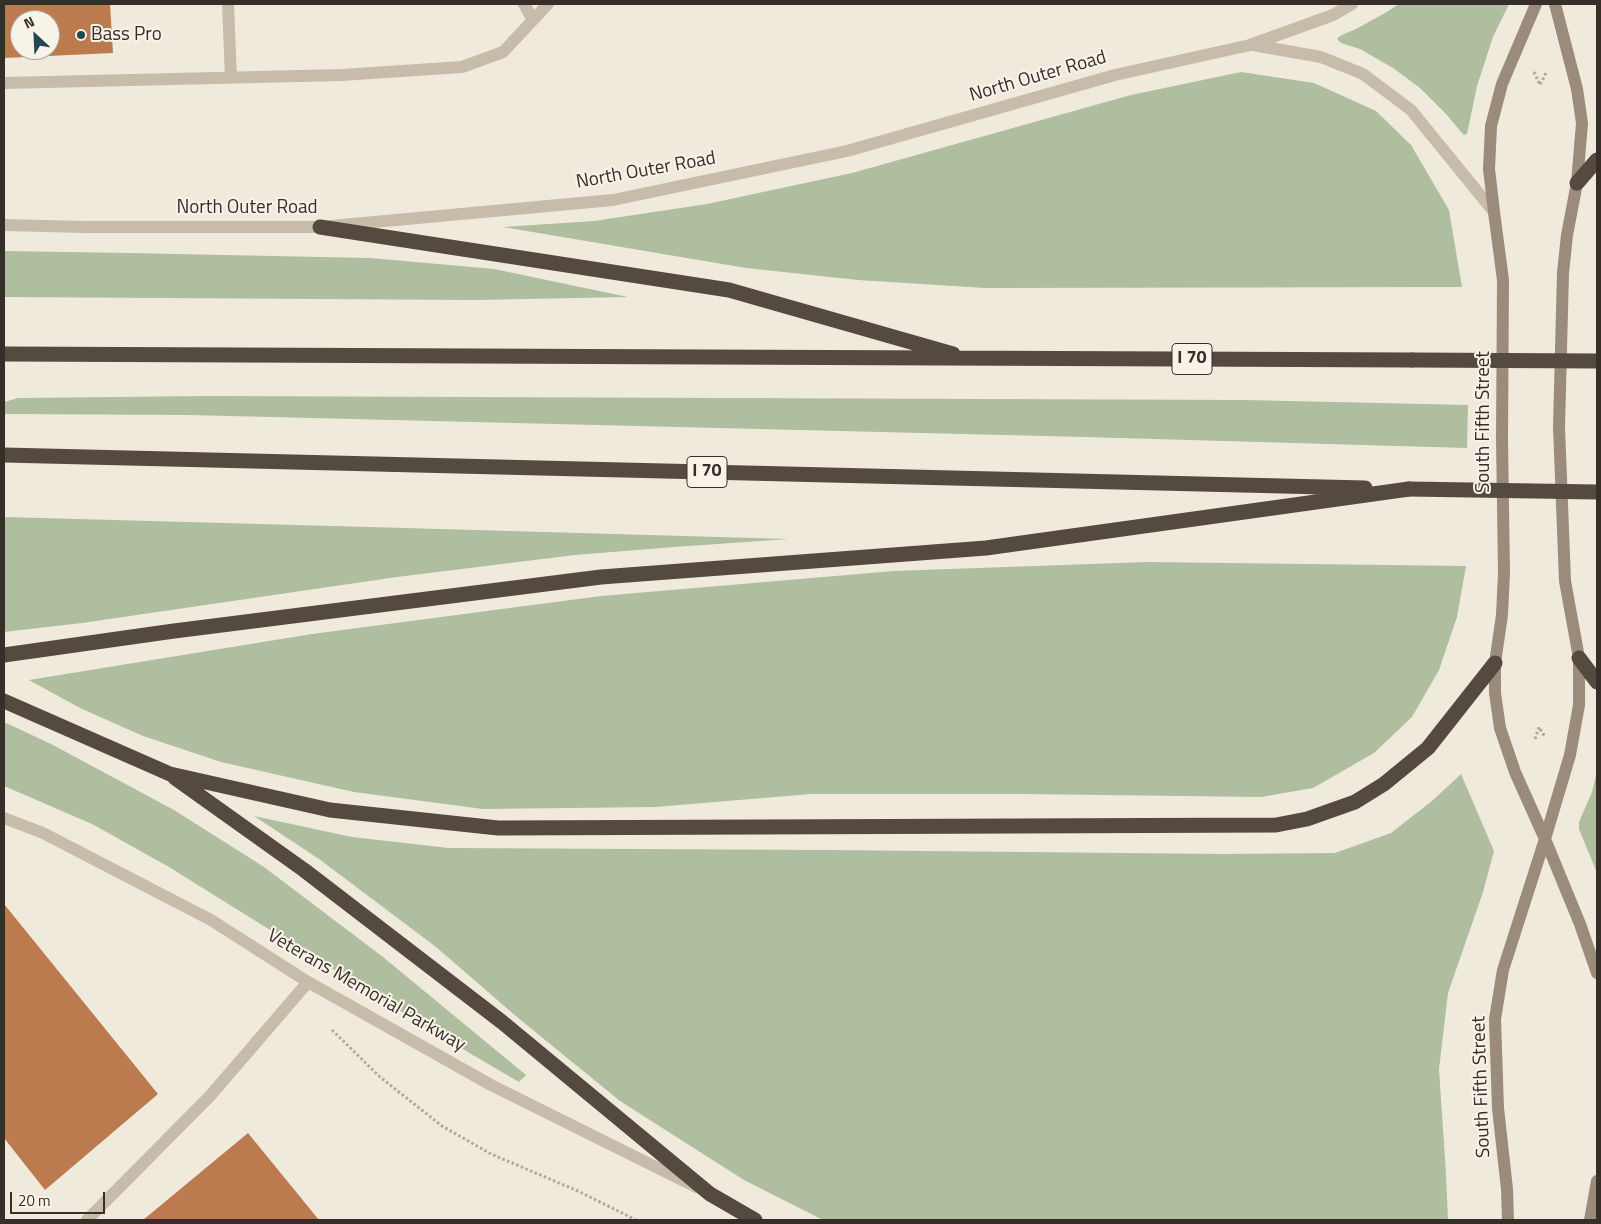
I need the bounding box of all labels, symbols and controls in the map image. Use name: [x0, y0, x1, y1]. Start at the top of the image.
north arrow: [10, 10, 60, 60]
text: N: [20, 10, 38, 33]
place label: Bass Pro: [91, 24, 162, 46]
marker: Bass Pro: [75, 29, 87, 41]
street label: North Outer Road: [967, 47, 1109, 107]
street label: North Outer Road: [574, 148, 718, 194]
street label: North Outer Road: [176, 197, 318, 219]
road number: I 70: [1172, 344, 1212, 374]
street label: South Fifth Street: [1473, 351, 1495, 493]
road number: I 70: [687, 457, 727, 488]
street label: Veterans Memorial Parkway: [263, 925, 469, 1057]
street label: South Fifth Street: [1468, 1016, 1496, 1158]
scale bar: [12, 1182, 108, 1214]
text: 20 m: [18, 1189, 51, 1212]

